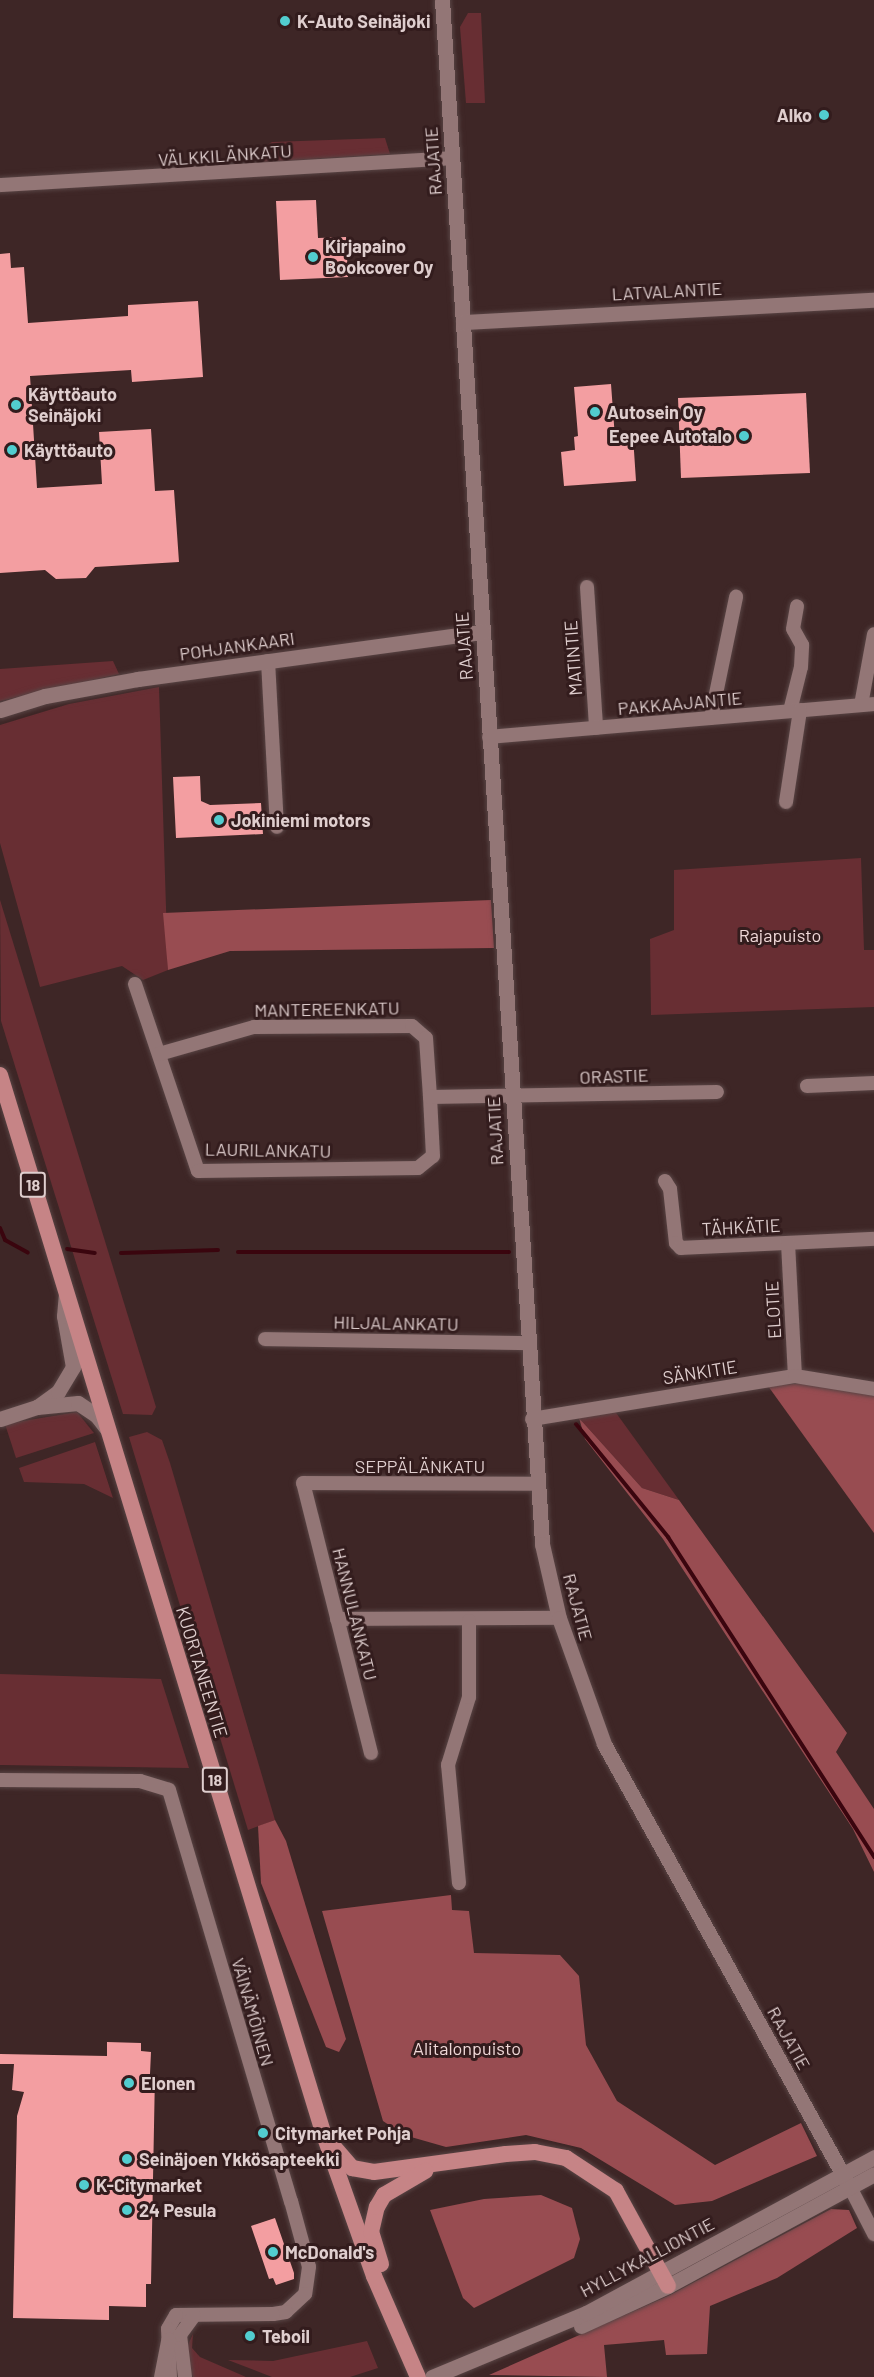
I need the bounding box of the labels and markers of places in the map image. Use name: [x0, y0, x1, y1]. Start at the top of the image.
place label: K-Auto Seinäjoki: [297, 10, 430, 32]
marker: K-Auto Seinäjoki: [278, 14, 292, 28]
place label: Alko: [777, 104, 812, 126]
marker: Alko: [817, 108, 831, 122]
place label: Kirjapaino Bookcover Oy: [325, 236, 433, 278]
marker: Kirjapaino Bookcover Oy: [306, 250, 320, 264]
place label: Käyttöauto Seinäjoki: [28, 384, 117, 426]
marker: Käyttöauto Seinäjoki: [9, 398, 23, 412]
place label: Autosein Oy: [607, 401, 703, 423]
marker: Autosein Oy: [588, 405, 602, 419]
place label: Eepee Autotalo: [609, 425, 732, 447]
marker: Eepee Autotalo: [737, 429, 751, 443]
place label: Käyttöauto: [24, 439, 113, 461]
marker: Käyttöauto: [5, 443, 19, 457]
place label: Jokiniemi motors: [231, 809, 370, 831]
marker: Jokiniemi motors: [212, 813, 226, 827]
place label: Elonen: [141, 2072, 195, 2094]
marker: Elonen: [122, 2076, 136, 2090]
place label: Citymarket Pohja: [275, 2122, 411, 2144]
marker: Citymarket Pohja: [256, 2126, 270, 2140]
place label: Seinäjoen Ykkösapteekki: [139, 2148, 340, 2170]
marker: Seinäjoen Ykkösapteekki: [120, 2152, 134, 2166]
place label: K-Citymarket: [96, 2174, 202, 2196]
marker: K-Citymarket: [77, 2178, 91, 2192]
place label: 24 Pesula: [139, 2199, 216, 2221]
marker: 24 Pesula: [120, 2203, 134, 2217]
place label: McDonald's: [285, 2241, 374, 2263]
marker: McDonald's: [266, 2245, 280, 2259]
place label: Teboil: [262, 2325, 310, 2347]
marker: Teboil: [243, 2329, 257, 2343]

